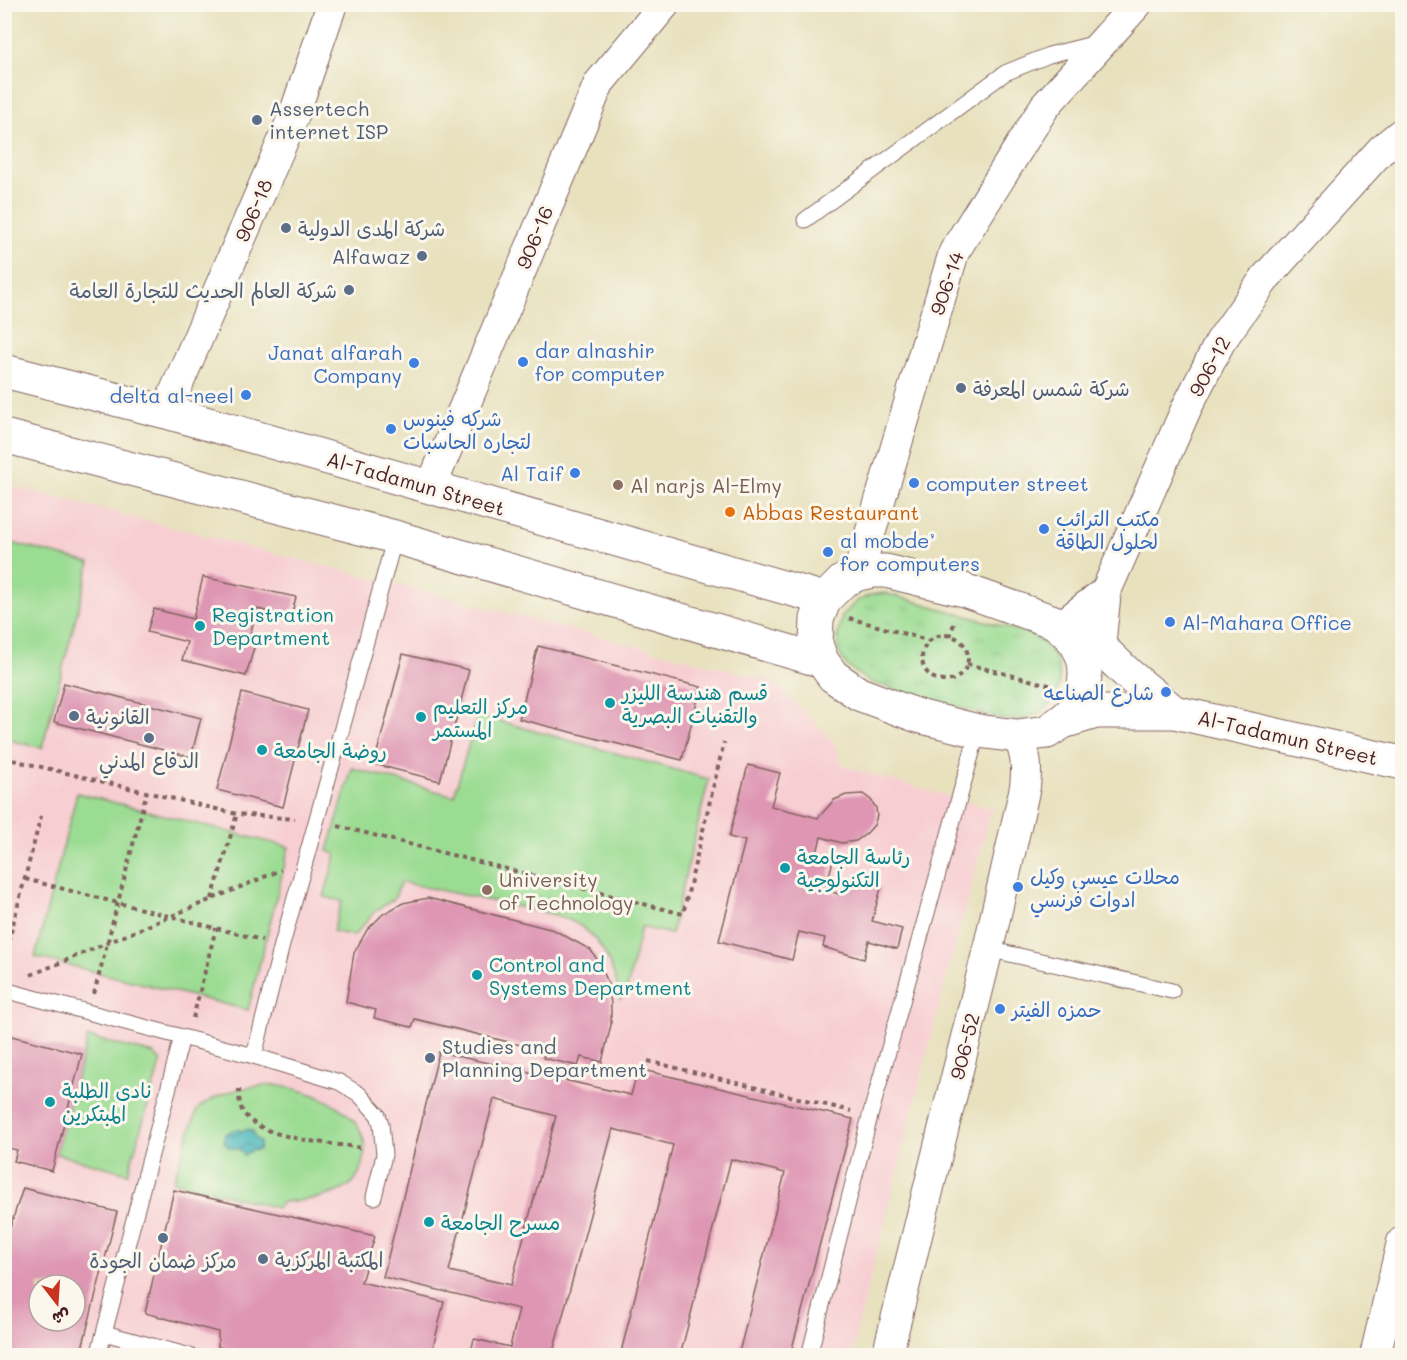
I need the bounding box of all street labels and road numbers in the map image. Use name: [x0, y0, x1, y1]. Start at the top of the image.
street label: 906-18: [228, 175, 278, 245]
street label: 906-16: [510, 202, 558, 272]
street label: 906-14: [923, 248, 969, 318]
street label: 906-12: [1182, 331, 1236, 401]
street label: Al-Tadamun Street: [324, 445, 508, 521]
street label: Al-Tadamun Street: [1195, 704, 1381, 770]
street label: 906-52: [943, 1010, 985, 1082]

